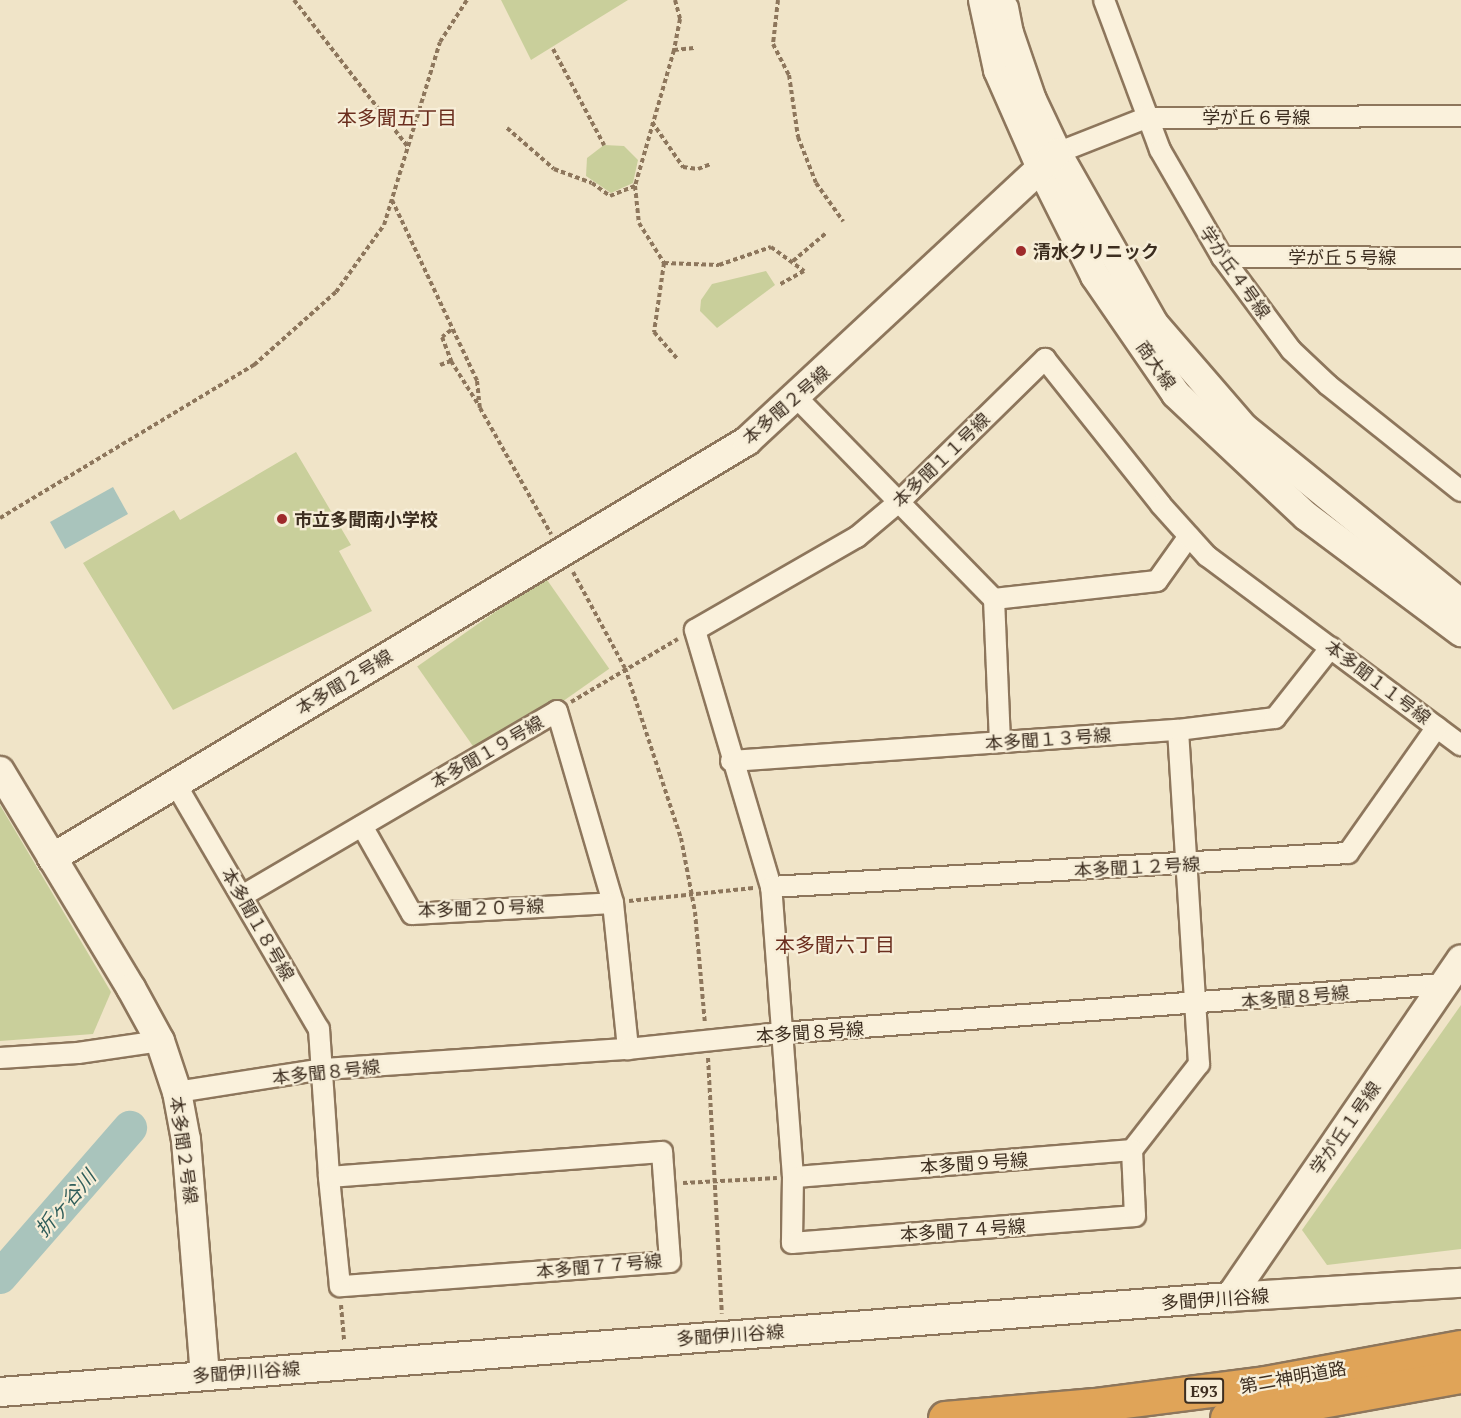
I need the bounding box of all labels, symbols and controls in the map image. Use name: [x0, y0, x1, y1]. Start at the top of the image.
district label: 本多聞五丁目: [337, 105, 457, 129]
street label: 学が丘６号線: [1202, 106, 1310, 128]
street label: 学が丘４号線: [1195, 222, 1275, 322]
place label: 清水クリニック: [1033, 240, 1159, 262]
marker: 清水クリニック: [1014, 244, 1028, 258]
street label: 学が丘５号線: [1288, 246, 1396, 268]
street label: 商大線: [1132, 337, 1180, 393]
street label: 本多聞２号線: [738, 361, 834, 449]
street label: 本多聞１１号線: [888, 408, 994, 512]
place label: 市立多聞南小学校: [294, 508, 438, 530]
marker: 市立多聞南小学校: [275, 512, 289, 526]
street label: 本多聞１１号線: [1321, 635, 1435, 729]
street label: 本多聞２号線: [292, 645, 396, 719]
street label: 本多聞１９号線: [427, 711, 547, 793]
street label: 本多聞１３号線: [984, 724, 1112, 754]
street label: 本多聞１２号線: [1074, 853, 1200, 881]
street label: 本多聞１８号線: [217, 864, 299, 984]
street label: 本多聞２０号線: [418, 895, 544, 921]
district label: 本多聞六丁目: [775, 932, 895, 956]
street label: 本多聞８号線: [1240, 982, 1350, 1012]
street label: 本多聞８号線: [755, 1017, 865, 1047]
street label: 本多聞８号線: [271, 1056, 381, 1088]
street label: 学が丘１号線: [1305, 1078, 1385, 1178]
street label: 本多聞２号線: [166, 1095, 202, 1205]
street label: 本多聞９号線: [919, 1148, 1029, 1178]
water label: 折ヶ谷川: [30, 1165, 100, 1241]
street label: 本多聞７４号線: [899, 1215, 1027, 1245]
street label: 本多聞７７号線: [535, 1250, 663, 1282]
street label: 多聞伊川谷線: [1160, 1284, 1270, 1314]
street label: 多聞伊川谷線: [675, 1320, 785, 1350]
street label: 多聞伊川谷線: [191, 1357, 301, 1387]
street label: 第二神明道路: [1238, 1357, 1348, 1397]
road number: E93: [1183, 1378, 1225, 1404]

